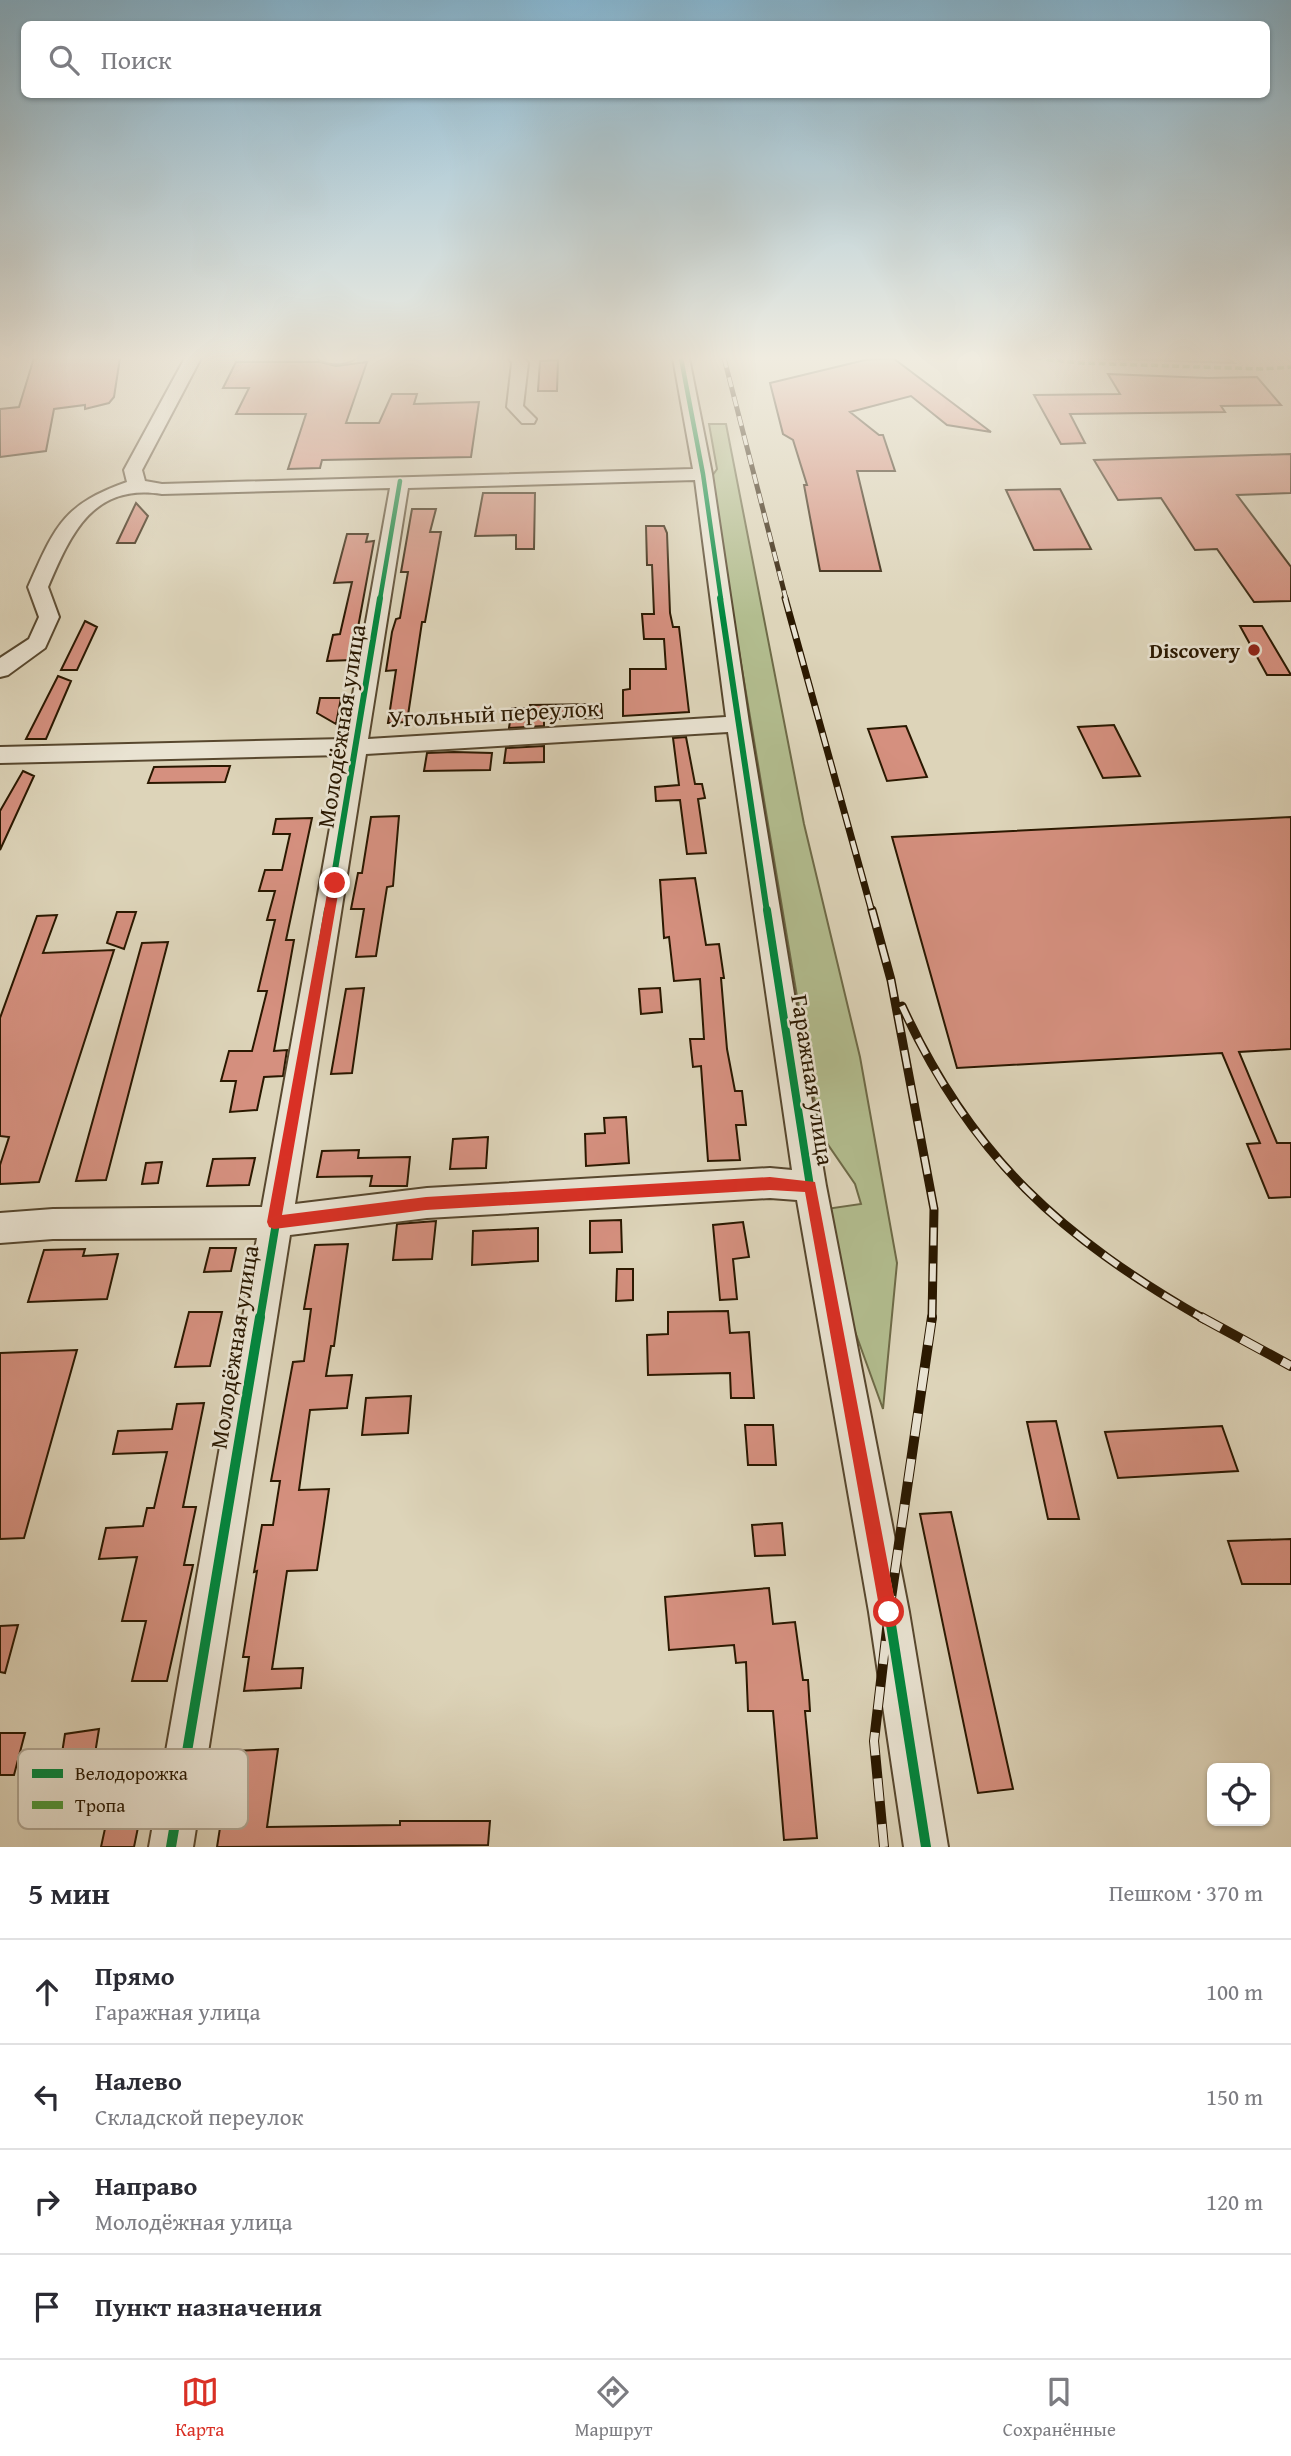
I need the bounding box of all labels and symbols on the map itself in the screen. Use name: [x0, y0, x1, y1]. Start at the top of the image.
street label: Молодёжная улица: [308, 621, 374, 830]
place label: Discovery: [1149, 635, 1240, 666]
marker: Discovery: [1246, 642, 1262, 658]
street label: Угольный переулок: [388, 690, 601, 736]
route end: [319, 867, 350, 898]
street label: Гаражная улица: [782, 992, 844, 1169]
street label: Молодёжная улица: [201, 1242, 267, 1451]
route start: [873, 1596, 904, 1627]
legend: [18, 1749, 248, 1829]
text: Велодорожка: [75, 1759, 188, 1787]
text: Тропа: [75, 1791, 125, 1819]

